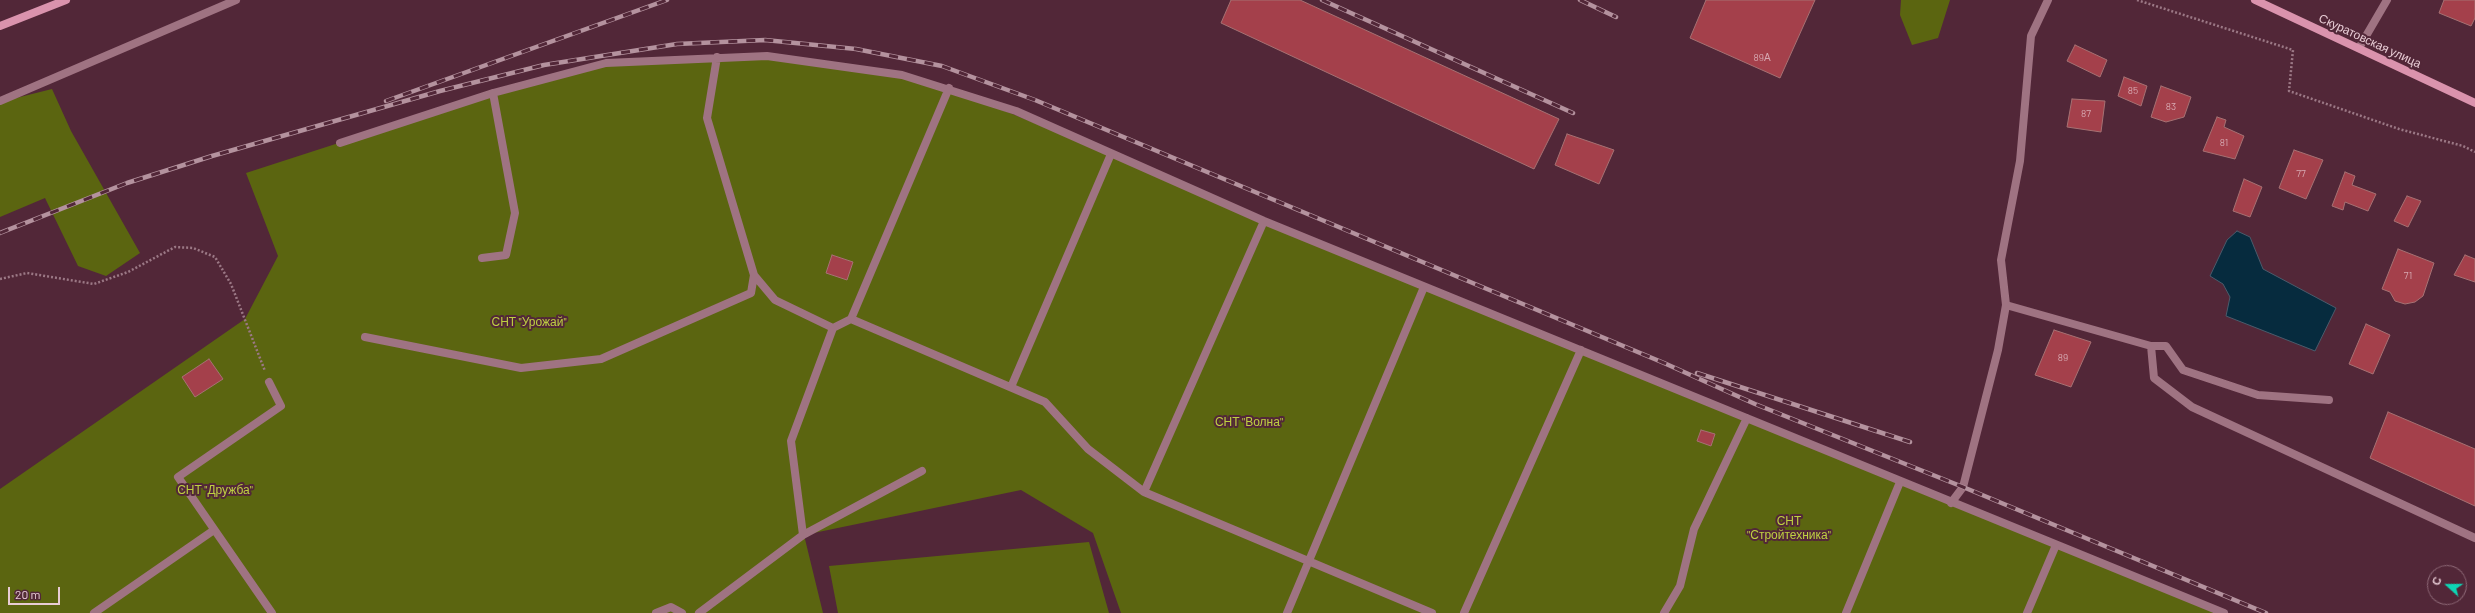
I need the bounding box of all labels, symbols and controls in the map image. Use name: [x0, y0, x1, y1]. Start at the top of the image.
street label: Скуратовская улица: [2316, 11, 2424, 71]
house number: 89А: [1753, 52, 1771, 64]
house number: 85: [2128, 85, 2138, 97]
house number: 83: [2166, 101, 2176, 113]
house number: 87: [2081, 108, 2091, 120]
house number: 81: [2220, 137, 2228, 149]
house number: 77: [2296, 168, 2306, 180]
house number: 71: [2404, 270, 2412, 282]
park label: СНТ "Урожай": [491, 315, 567, 329]
house number: 89: [2058, 352, 2068, 364]
park label: СНТ "Волна": [1215, 415, 1283, 429]
park label: СНТ "Дружба": [177, 483, 253, 497]
park label: СНТ "Стройтехника": [1747, 514, 1831, 542]
north arrow: [2427, 565, 2467, 605]
text: С: [2429, 575, 2444, 587]
scale bar: [10, 579, 62, 605]
text: 20 m: [15, 587, 41, 601]

